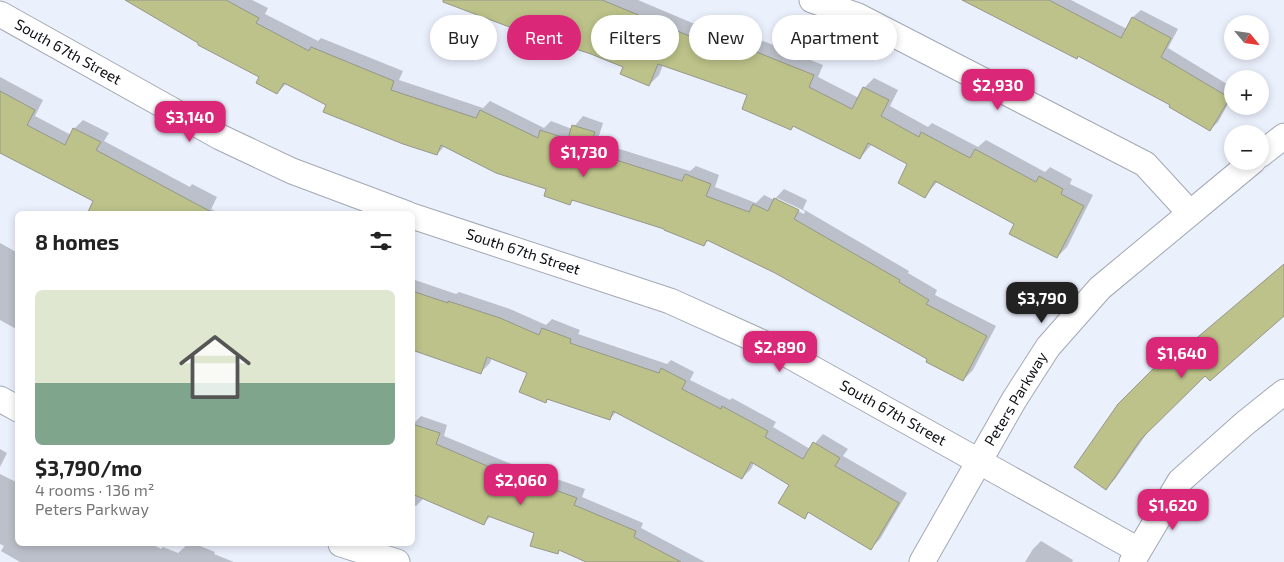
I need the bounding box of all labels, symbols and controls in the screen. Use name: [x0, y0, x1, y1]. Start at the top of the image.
street label: South 67th Street: [12, 14, 125, 88]
chip: Buy: [430, 15, 497, 60]
chip: Rent: [507, 15, 581, 60]
chip: Filters: [591, 15, 679, 60]
chip: New: [689, 15, 762, 60]
chip: Apartment: [772, 15, 897, 60]
north arrow: [1224, 15, 1269, 60]
map controls: [1224, 15, 1269, 170]
pin: $2,930: [957, 68, 1039, 111]
button: +: [1224, 70, 1269, 115]
text: $2,930: [972, 75, 1024, 94]
pin: $3,140: [149, 100, 231, 143]
text: $3,140: [166, 107, 214, 126]
button: −: [1224, 125, 1269, 170]
pin: $1,730: [543, 136, 625, 178]
text: $1,730: [560, 142, 608, 161]
street label: South 67th Street: [464, 224, 583, 278]
icon: filters: [367, 227, 395, 255]
text: 8 homes: [35, 229, 119, 254]
pin: $3,790: [1001, 282, 1083, 324]
text: $3,790: [1017, 288, 1067, 307]
icon: home: [170, 322, 260, 412]
pin: $2,890: [739, 330, 821, 373]
pin: $1,640: [1141, 336, 1223, 379]
text: $2,890: [754, 337, 806, 356]
text: $1,640: [1157, 343, 1207, 362]
street label: Peters Parkway: [980, 348, 1050, 449]
street label: South 67th Street: [837, 375, 950, 449]
text: $3,790/mo: [35, 455, 142, 480]
pin: $2,060: [480, 464, 562, 506]
text: $2,060: [495, 470, 547, 489]
text: 4 rooms · 136 m²: [35, 480, 154, 499]
pin: $1,620: [1132, 488, 1214, 531]
text: $1,620: [1149, 495, 1197, 514]
text: Peters Parkway: [35, 499, 149, 518]

